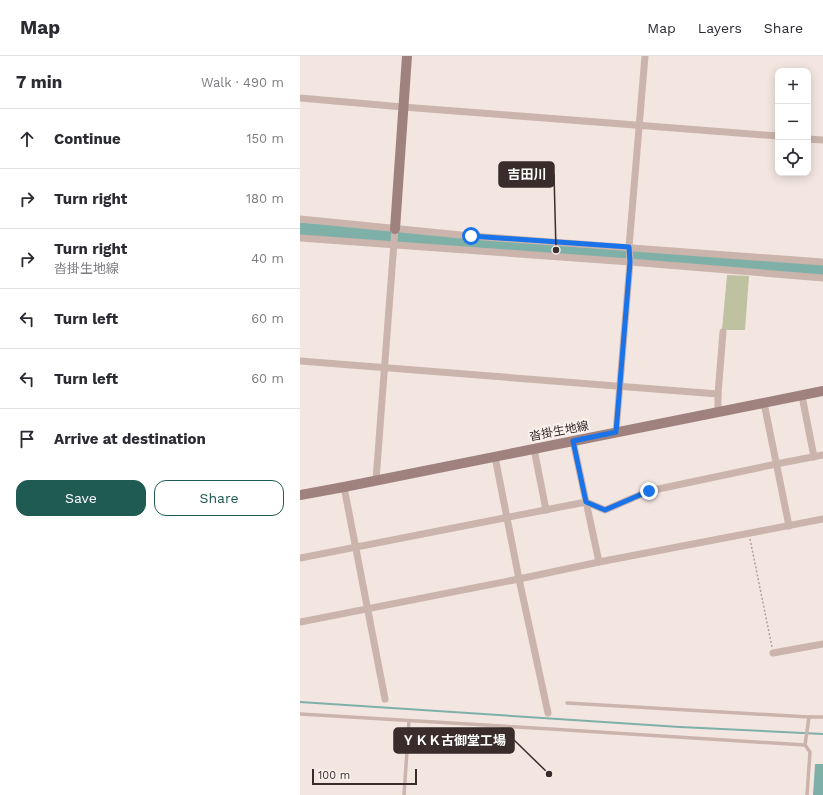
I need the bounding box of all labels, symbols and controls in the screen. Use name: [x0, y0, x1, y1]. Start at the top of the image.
text: Map: [20, 16, 60, 39]
text: Map: [647, 20, 676, 36]
text: Layers: [698, 20, 742, 36]
text: Share: [764, 20, 803, 36]
map controls: [775, 68, 811, 176]
button: +: [775, 68, 811, 104]
text: 7 min: [16, 72, 62, 92]
text: Walk · 490 m: [201, 75, 284, 90]
button: −: [775, 104, 811, 140]
icon: ahead: [16, 128, 38, 150]
text: Continue: [54, 130, 121, 148]
text: 150 m: [246, 131, 284, 146]
button: locate: [775, 140, 811, 176]
callout: 吉田川: [499, 162, 554, 187]
text: 吉田川: [507, 167, 547, 182]
icon: right: [16, 188, 38, 210]
text: Turn right: [54, 190, 127, 208]
text: 180 m: [246, 191, 284, 206]
route start: [462, 227, 480, 245]
text: Turn right: [54, 240, 127, 258]
icon: right: [16, 248, 38, 270]
text: 40 m: [251, 251, 284, 266]
text: 沓掛生地線: [54, 261, 119, 276]
icon: left: [16, 308, 38, 330]
text: Turn left: [54, 310, 118, 328]
text: 60 m: [251, 311, 284, 326]
icon: left: [16, 368, 38, 390]
text: Turn left: [54, 370, 118, 388]
text: 60 m: [251, 371, 284, 386]
street label: 沓掛生地線: [528, 418, 590, 444]
icon: arrive: [16, 428, 38, 450]
text: Arrive at destination: [54, 430, 206, 448]
button: Save: [16, 480, 146, 516]
button: Share: [154, 480, 284, 516]
route end: [640, 482, 658, 500]
callout: ＹＫＫ古御堂工場: [394, 728, 514, 753]
text: ＹＫＫ古御堂工場: [402, 733, 506, 748]
scale bar: [312, 767, 417, 786]
text: 100 m: [318, 769, 350, 782]

